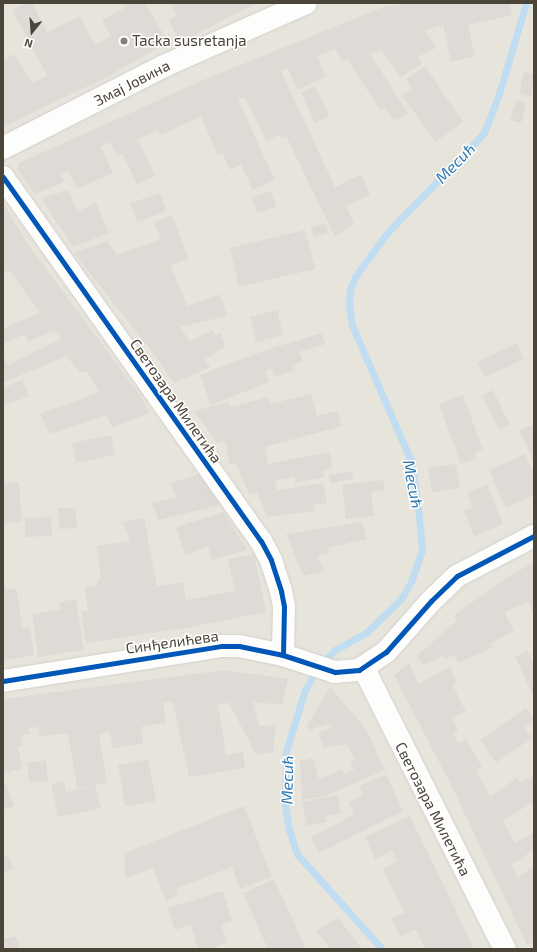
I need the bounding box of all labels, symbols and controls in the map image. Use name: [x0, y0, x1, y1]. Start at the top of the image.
north arrow: [12, 12, 52, 52]
place label: Tacka susretanja: [132, 32, 246, 50]
marker: Tacka susretanja: [119, 36, 129, 46]
text: N: [23, 37, 34, 51]
street label: Змај Јовина: [91, 56, 173, 110]
water label: Месић: [431, 139, 479, 187]
street label: Светозара Милетића: [126, 335, 226, 467]
water label: Месић: [399, 458, 427, 510]
street label: Синђелићева: [124, 627, 220, 657]
street label: Светозара Милетића: [391, 739, 475, 879]
water label: Месић: [277, 755, 297, 805]

